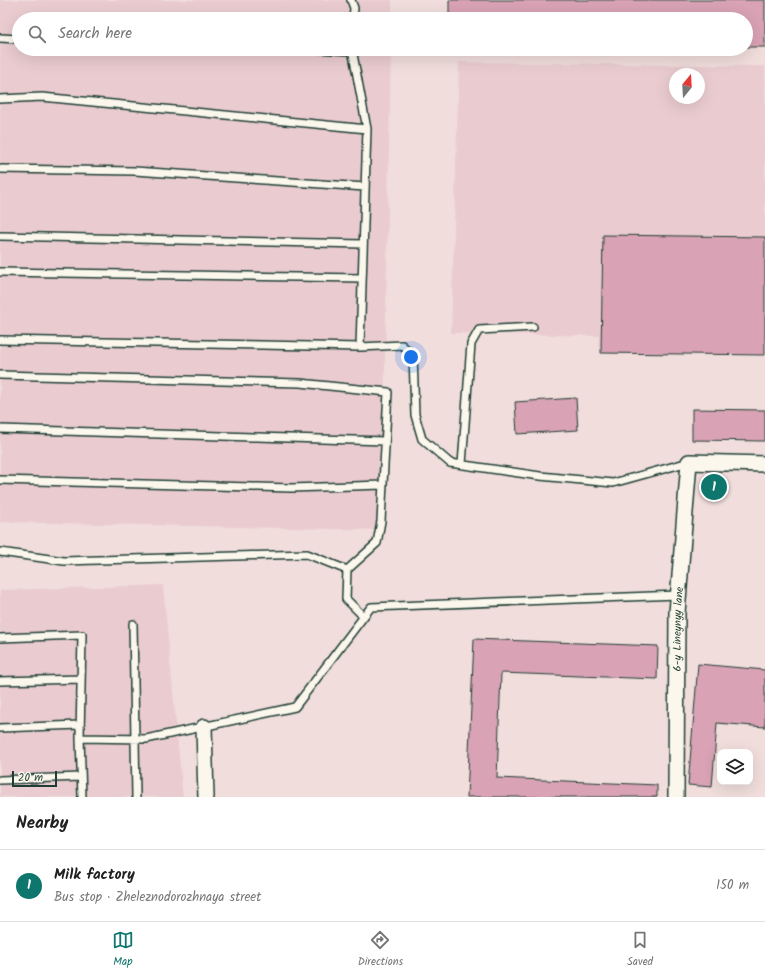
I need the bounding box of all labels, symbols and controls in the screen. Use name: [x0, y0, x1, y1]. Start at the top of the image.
search box: [12, 12, 753, 56]
text: Search here: [58, 22, 132, 46]
icon: search: [26, 23, 48, 45]
north arrow: [669, 68, 705, 104]
your location: [401, 347, 421, 367]
pin: 1: [701, 472, 727, 502]
street label: 6-y Lineynyy lane: [669, 586, 689, 671]
map controls: [717, 749, 753, 785]
button: layers: [717, 749, 753, 785]
scale bar: [12, 769, 57, 788]
text: 20 m: [18, 769, 43, 787]
text: Nearby: [16, 810, 68, 837]
text: Milk factory: [54, 863, 135, 887]
text: 1: [27, 875, 31, 896]
text: 150 m: [716, 875, 749, 896]
text: Bus stop · Zheleznodorozhnaya street: [54, 887, 261, 908]
tab: Map: [112, 929, 134, 971]
tab: Directions: [358, 929, 403, 971]
tab: Saved: [627, 929, 653, 971]

